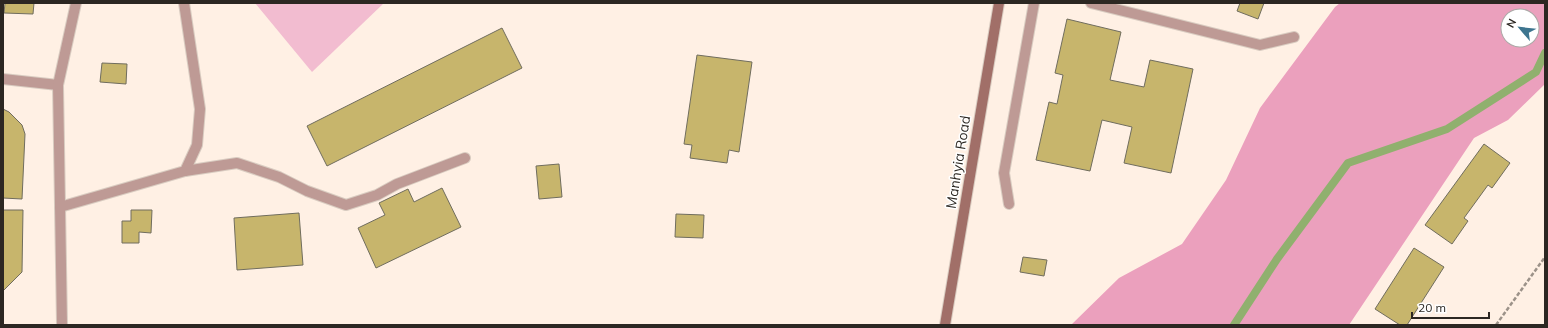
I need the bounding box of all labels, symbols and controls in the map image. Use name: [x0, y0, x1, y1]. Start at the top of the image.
north arrow: [1500, 8, 1540, 48]
text: N: [1503, 16, 1519, 30]
street label: Manhyia Road: [942, 114, 974, 210]
scale bar: [1412, 294, 1489, 320]
text: 20 m: [1418, 300, 1446, 315]

